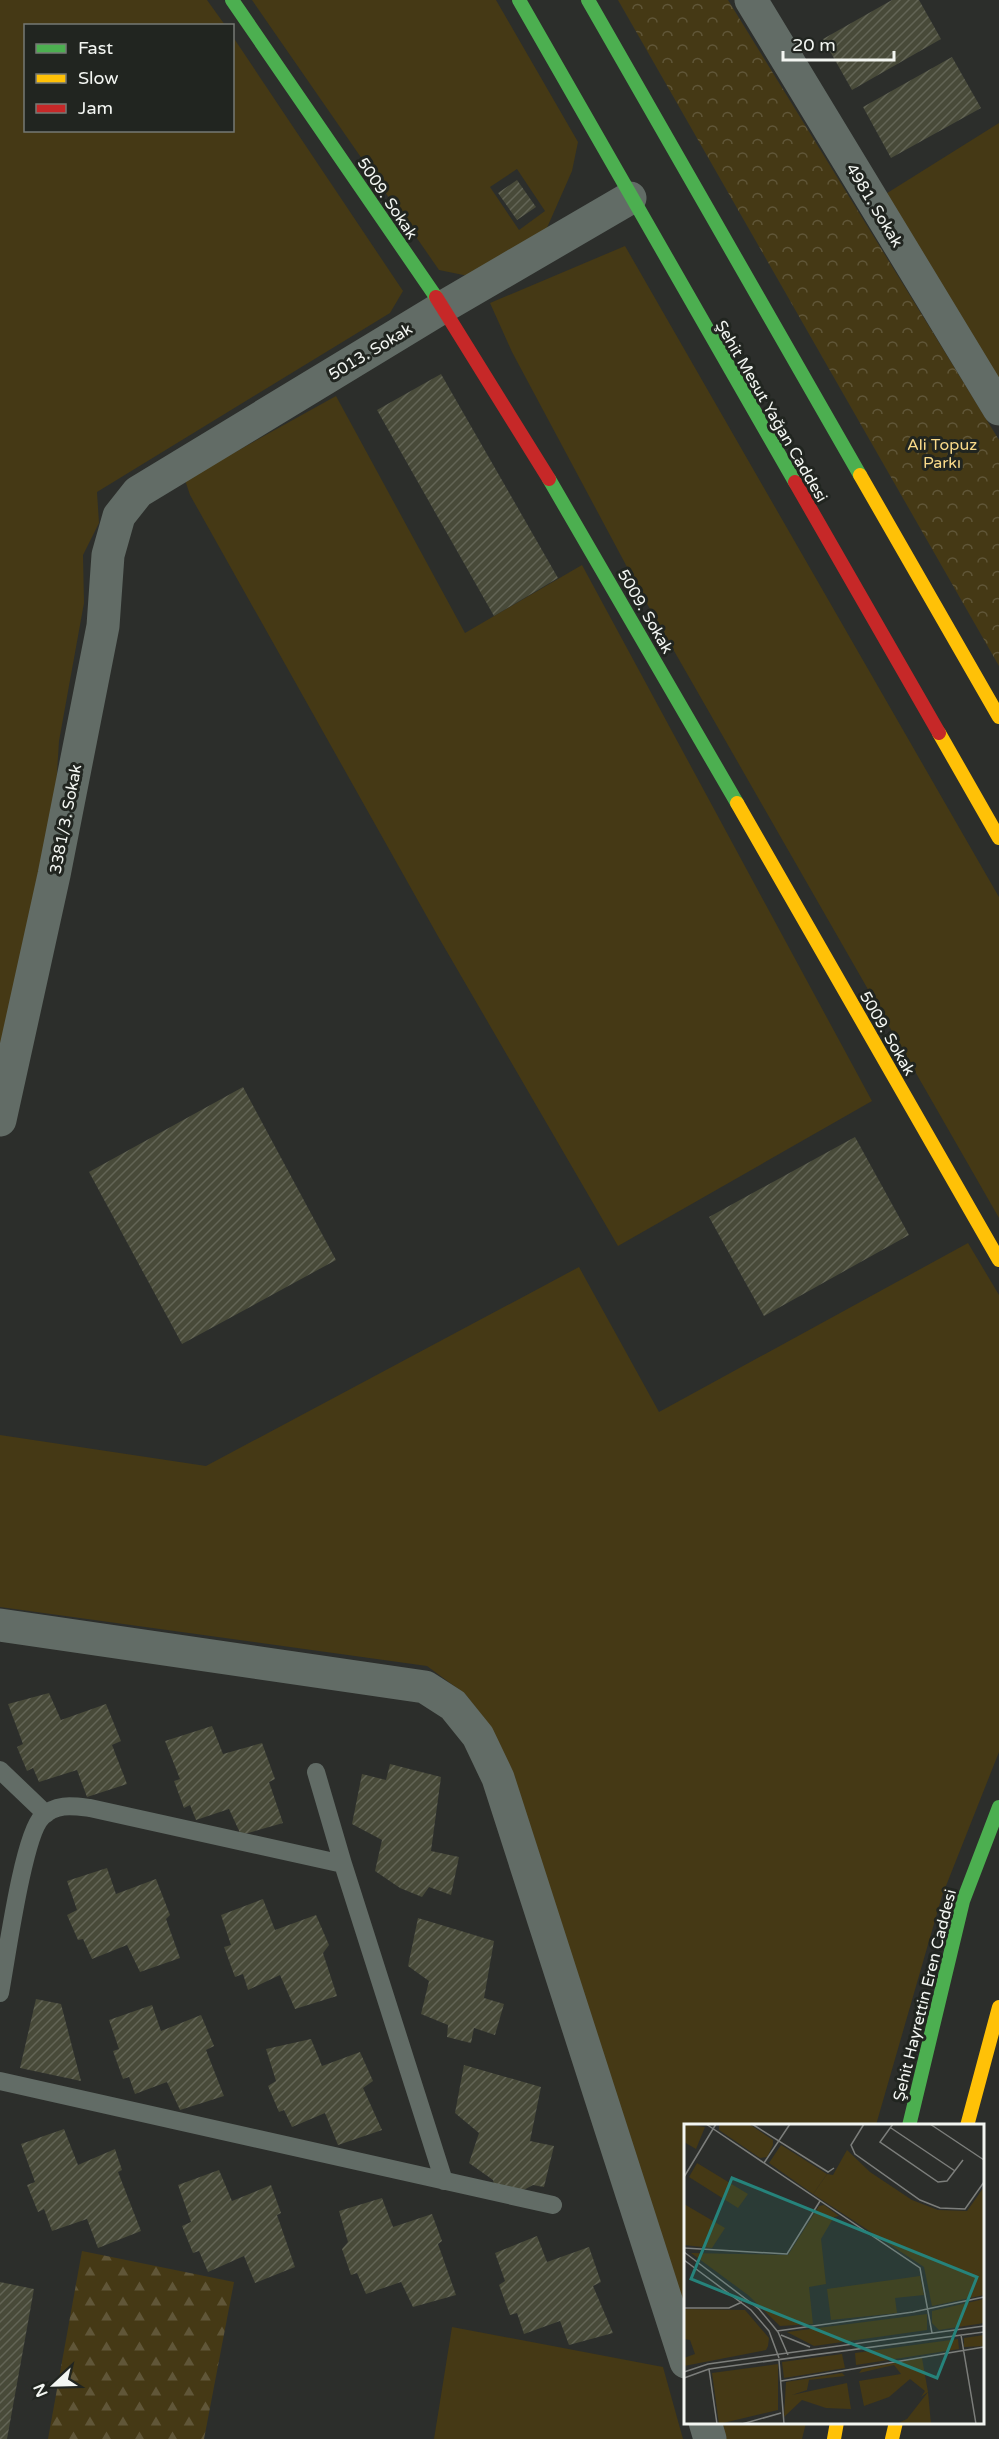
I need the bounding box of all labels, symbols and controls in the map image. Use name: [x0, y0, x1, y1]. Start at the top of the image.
legend: [24, 24, 234, 132]
scale bar: [783, 24, 894, 62]
text: 20 m: [792, 34, 836, 56]
text: Fast: [78, 37, 113, 59]
text: Slow: [78, 67, 119, 89]
text: Jam: [78, 97, 113, 119]
street label: 5009. Sokak: [352, 154, 422, 243]
street label: 4981. Sokak: [841, 160, 907, 251]
street label: Şehit Mesut Yağan Caddesi: [711, 317, 832, 506]
street label: 5013. Sokak: [325, 319, 416, 385]
park label: Ali Topuz Parkı: [907, 435, 977, 473]
street label: 5009. Sokak: [613, 566, 678, 658]
street label: 3381/3. Sokak: [46, 762, 86, 876]
street label: 5009. Sokak: [855, 988, 920, 1080]
street label: Şehit Hayrettin Eren Caddesi: [889, 1887, 961, 2103]
inset map: [684, 2124, 984, 2424]
north arrow: [24, 2355, 84, 2415]
text: N: [29, 2381, 53, 2400]

